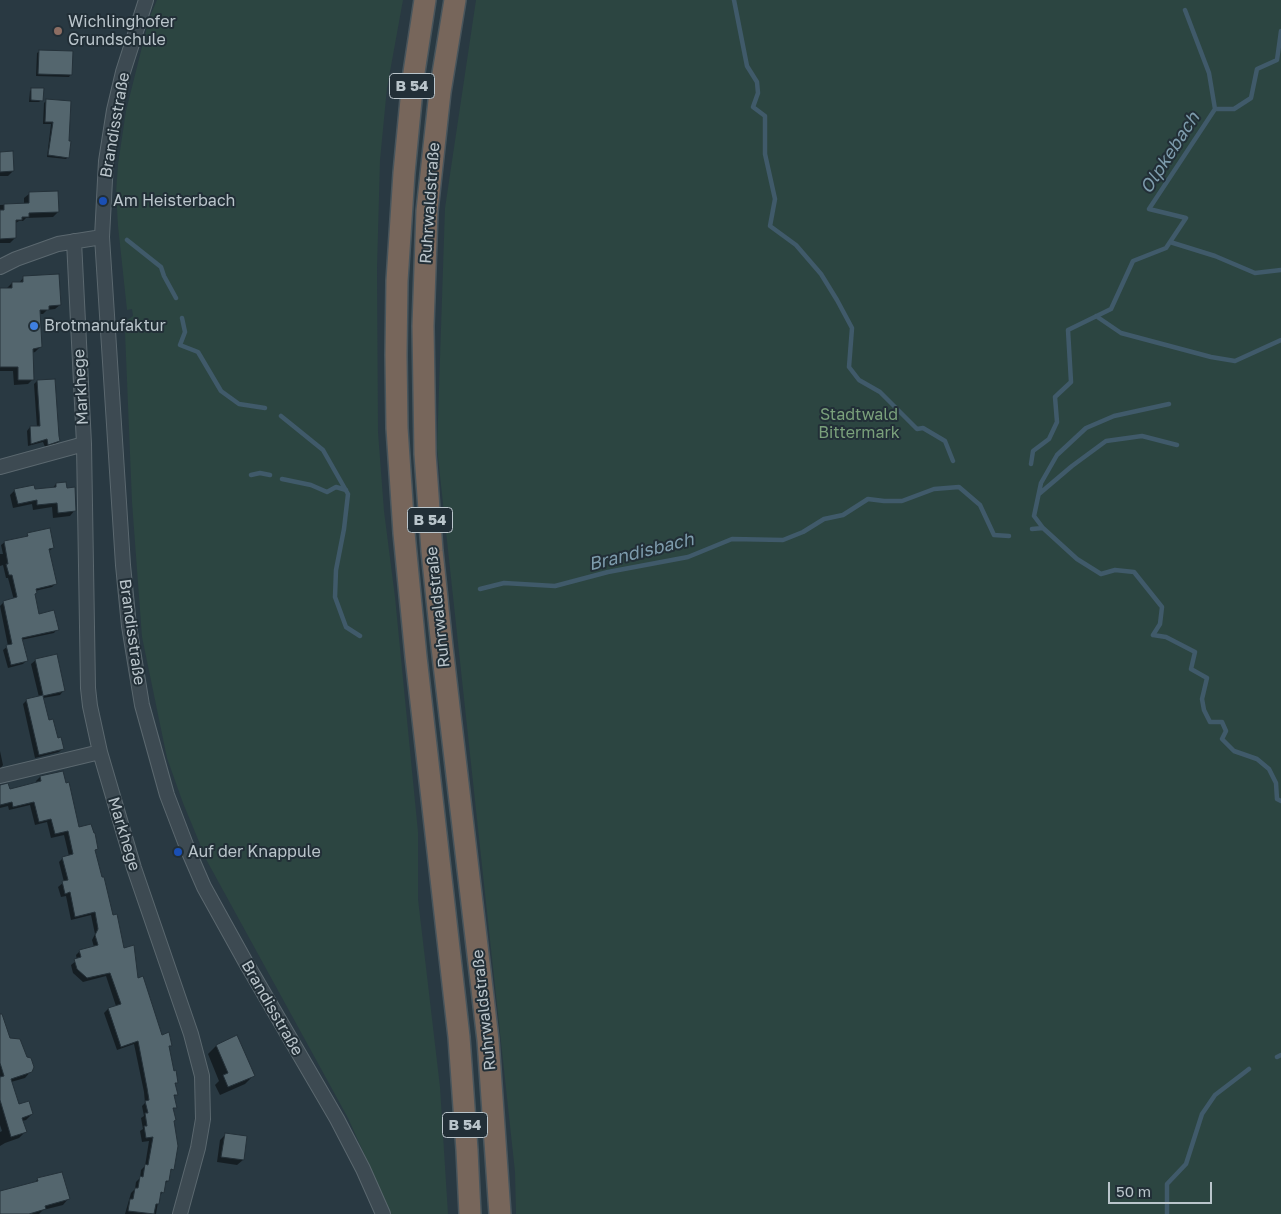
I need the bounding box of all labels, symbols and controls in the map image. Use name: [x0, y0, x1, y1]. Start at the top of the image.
place label: Wichlinghofer Grundschule: [68, 12, 176, 50]
marker: Wichlinghofer Grundschule: [52, 25, 64, 37]
street label: Brandisstraße: [96, 71, 134, 179]
road number: B 54: [390, 74, 434, 98]
water label: Olpkebach: [1136, 108, 1204, 198]
street label: Ruhrwaldstraße: [416, 142, 444, 264]
place label: Am Heisterbach: [113, 191, 235, 211]
marker: Am Heisterbach: [97, 195, 109, 207]
place label: Brotmanufaktur: [44, 316, 166, 336]
marker: Brotmanufaktur: [28, 320, 40, 332]
street label: Markhege: [69, 348, 93, 426]
park label: Stadtwald Bittermark: [818, 405, 900, 443]
road number: B 54: [408, 508, 452, 532]
water label: Brandisbach: [586, 528, 696, 576]
street label: Ruhrwaldstraße: [422, 545, 454, 669]
street label: Brandisstraße: [115, 578, 149, 686]
street label: Markhege: [104, 795, 144, 873]
place label: Auf der Knappule: [188, 842, 321, 862]
marker: Auf der Knappule: [172, 846, 184, 858]
street label: Ruhrwaldstraße: [468, 948, 500, 1072]
street label: Brandisstraße: [237, 957, 307, 1059]
road number: B 54: [442, 1112, 488, 1138]
scale bar: [1111, 1172, 1215, 1204]
text: 50 m: [1116, 1182, 1151, 1200]

